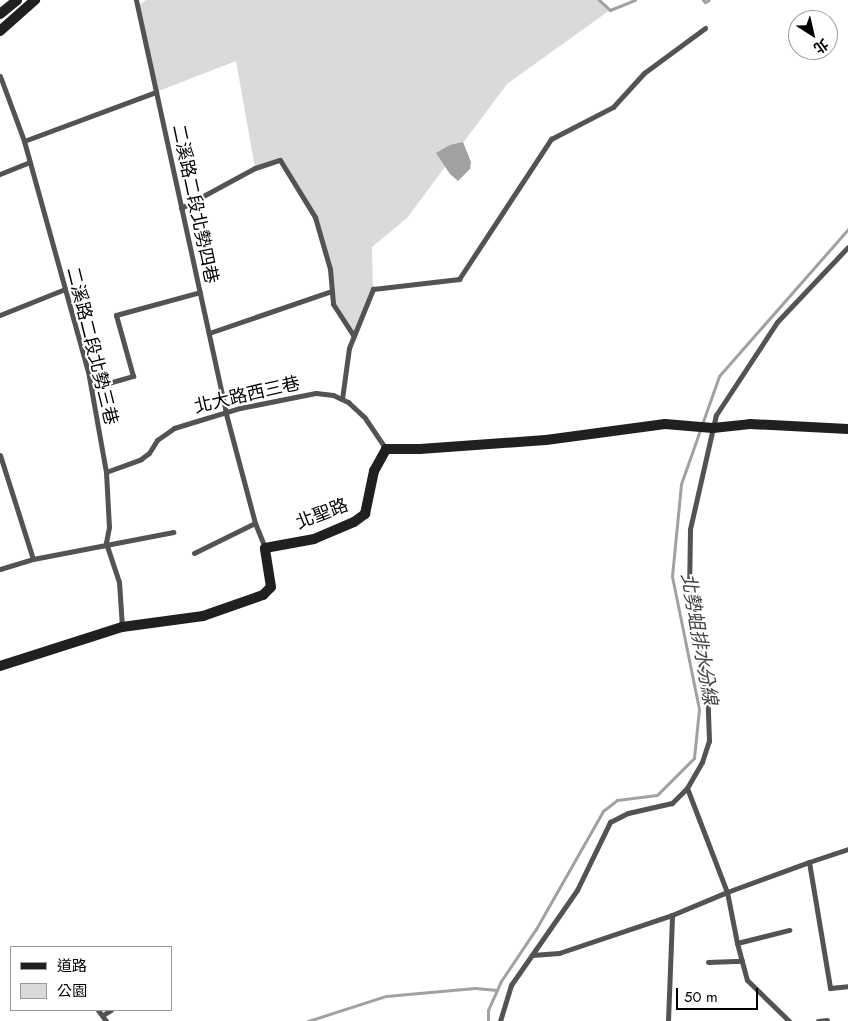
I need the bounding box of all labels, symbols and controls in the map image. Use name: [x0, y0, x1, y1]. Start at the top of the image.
north arrow: [788, 10, 838, 60]
text: 北: [810, 34, 832, 59]
street label: 二溪路二段北勢四巷: [168, 123, 222, 285]
street label: 二溪路二段北勢三巷: [62, 265, 122, 427]
street label: 北大路西三巷: [192, 372, 302, 418]
street label: 北聖路: [293, 494, 351, 534]
water label: 北勢蛆排水分線: [676, 572, 722, 706]
legend: [10, 946, 172, 1011]
text: 道路: [57, 955, 87, 977]
scale bar: [678, 978, 760, 1010]
text: 公園: [57, 980, 87, 1002]
text: 50 m: [684, 986, 718, 1008]

